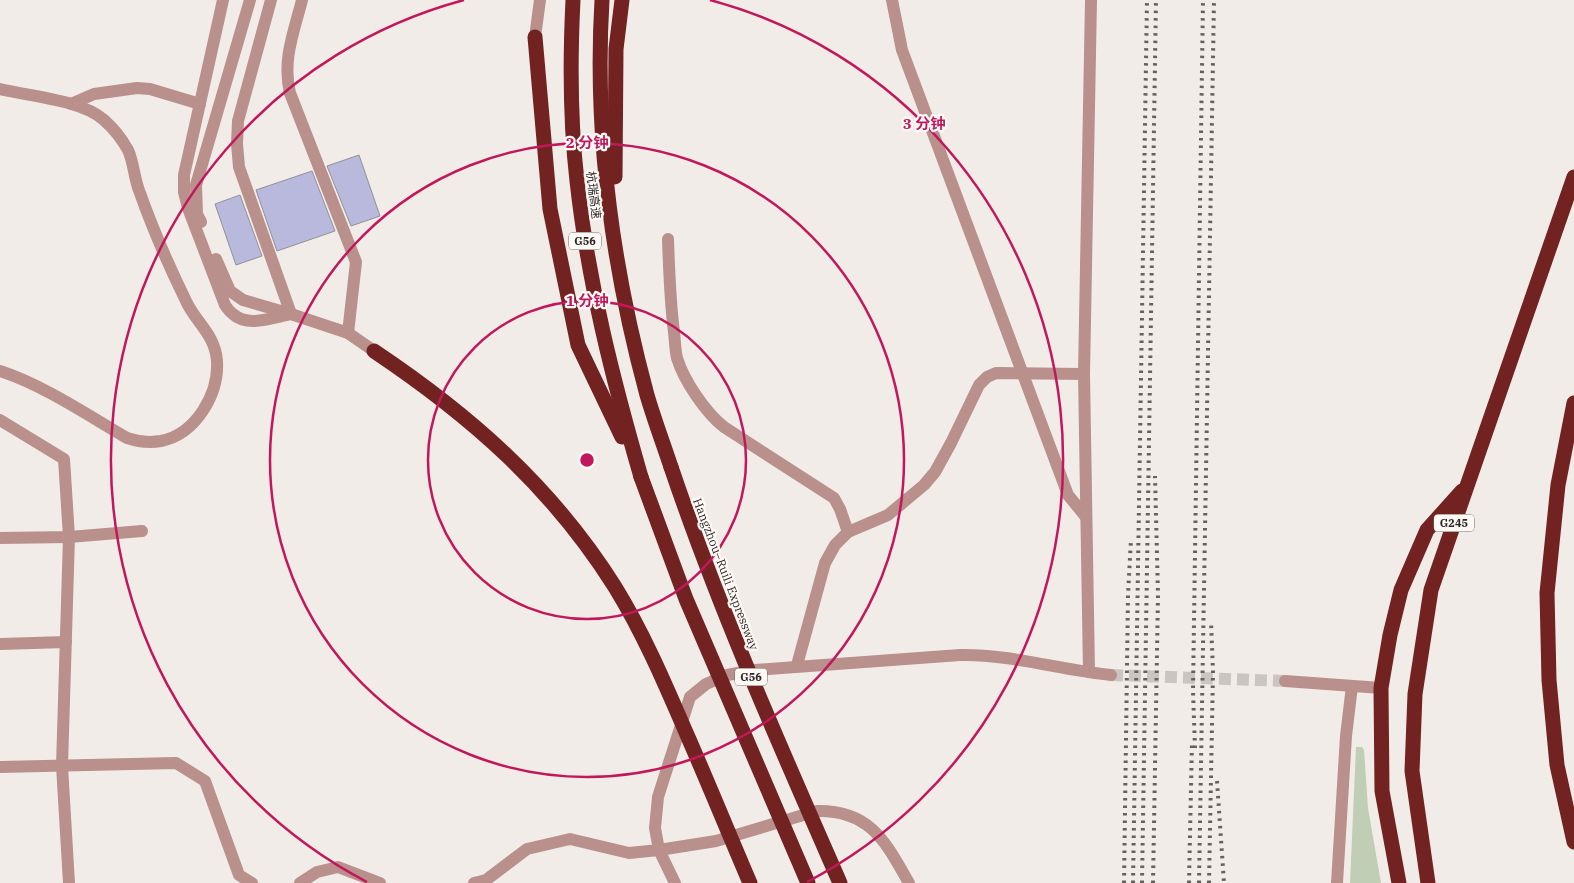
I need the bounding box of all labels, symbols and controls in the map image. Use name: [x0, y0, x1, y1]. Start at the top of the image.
text: 3 分钟: [903, 114, 945, 133]
text: 2 分钟: [566, 133, 608, 152]
street label: 杭瑞高速: [584, 170, 604, 220]
road number: G56: [569, 232, 601, 250]
text: 1 分钟: [566, 291, 608, 310]
centre of rings: [578, 451, 596, 469]
street label: Hangzhou–Ruili Expressway: [690, 496, 762, 653]
road number: G245: [1434, 514, 1474, 532]
road number: G56: [735, 669, 767, 686]

